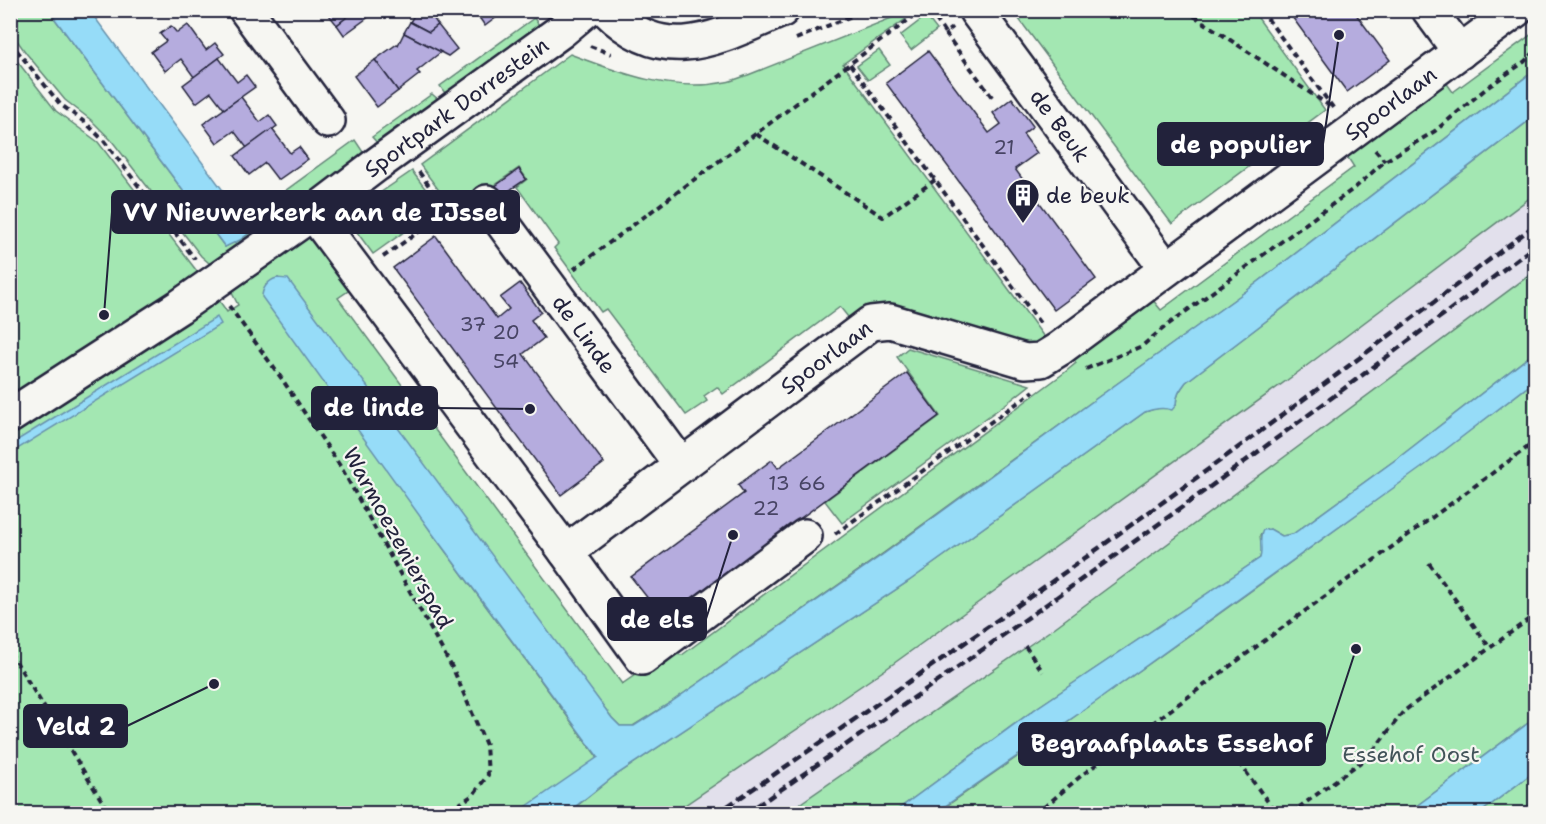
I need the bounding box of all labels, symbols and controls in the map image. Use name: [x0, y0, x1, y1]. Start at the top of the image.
street label: Sportpark Dorrestein: [358, 30, 554, 184]
street label: Spoorlaan: [1338, 59, 1442, 147]
street label: de Beuk: [1024, 83, 1097, 168]
callout: de populier: [1158, 123, 1323, 165]
text: de populier: [1170, 129, 1312, 161]
house number: 21: [993, 134, 1015, 160]
building icon: de beuk: [1005, 177, 1041, 224]
place label: de beuk: [1046, 181, 1130, 210]
callout: VV Nieuwerkerk aan de IJssel: [112, 191, 519, 233]
text: VV Nieuwerkerk aan de IJssel: [123, 197, 507, 229]
street label: de Linde: [546, 289, 623, 379]
house number: 37: [460, 311, 486, 337]
street label: Spoorlaan: [774, 313, 878, 401]
house number: 20: [492, 319, 520, 345]
house number: 54: [493, 348, 519, 374]
callout: de linde: [312, 387, 437, 429]
text: de linde: [324, 392, 424, 424]
street label: Warmoezenierspad: [336, 442, 460, 634]
house number: 13: [768, 470, 790, 496]
house number: 66: [798, 470, 826, 496]
house number: 22: [753, 495, 780, 521]
callout: de els: [608, 598, 706, 640]
text: de els: [620, 604, 694, 636]
callout: Veld 2: [24, 705, 127, 747]
text: Veld 2: [36, 711, 116, 743]
callout: Begraafplaats Essehof: [1019, 723, 1325, 765]
text: Begraafplaats Essehof: [1031, 728, 1314, 760]
park label: Essehof Oost: [1342, 740, 1480, 769]

